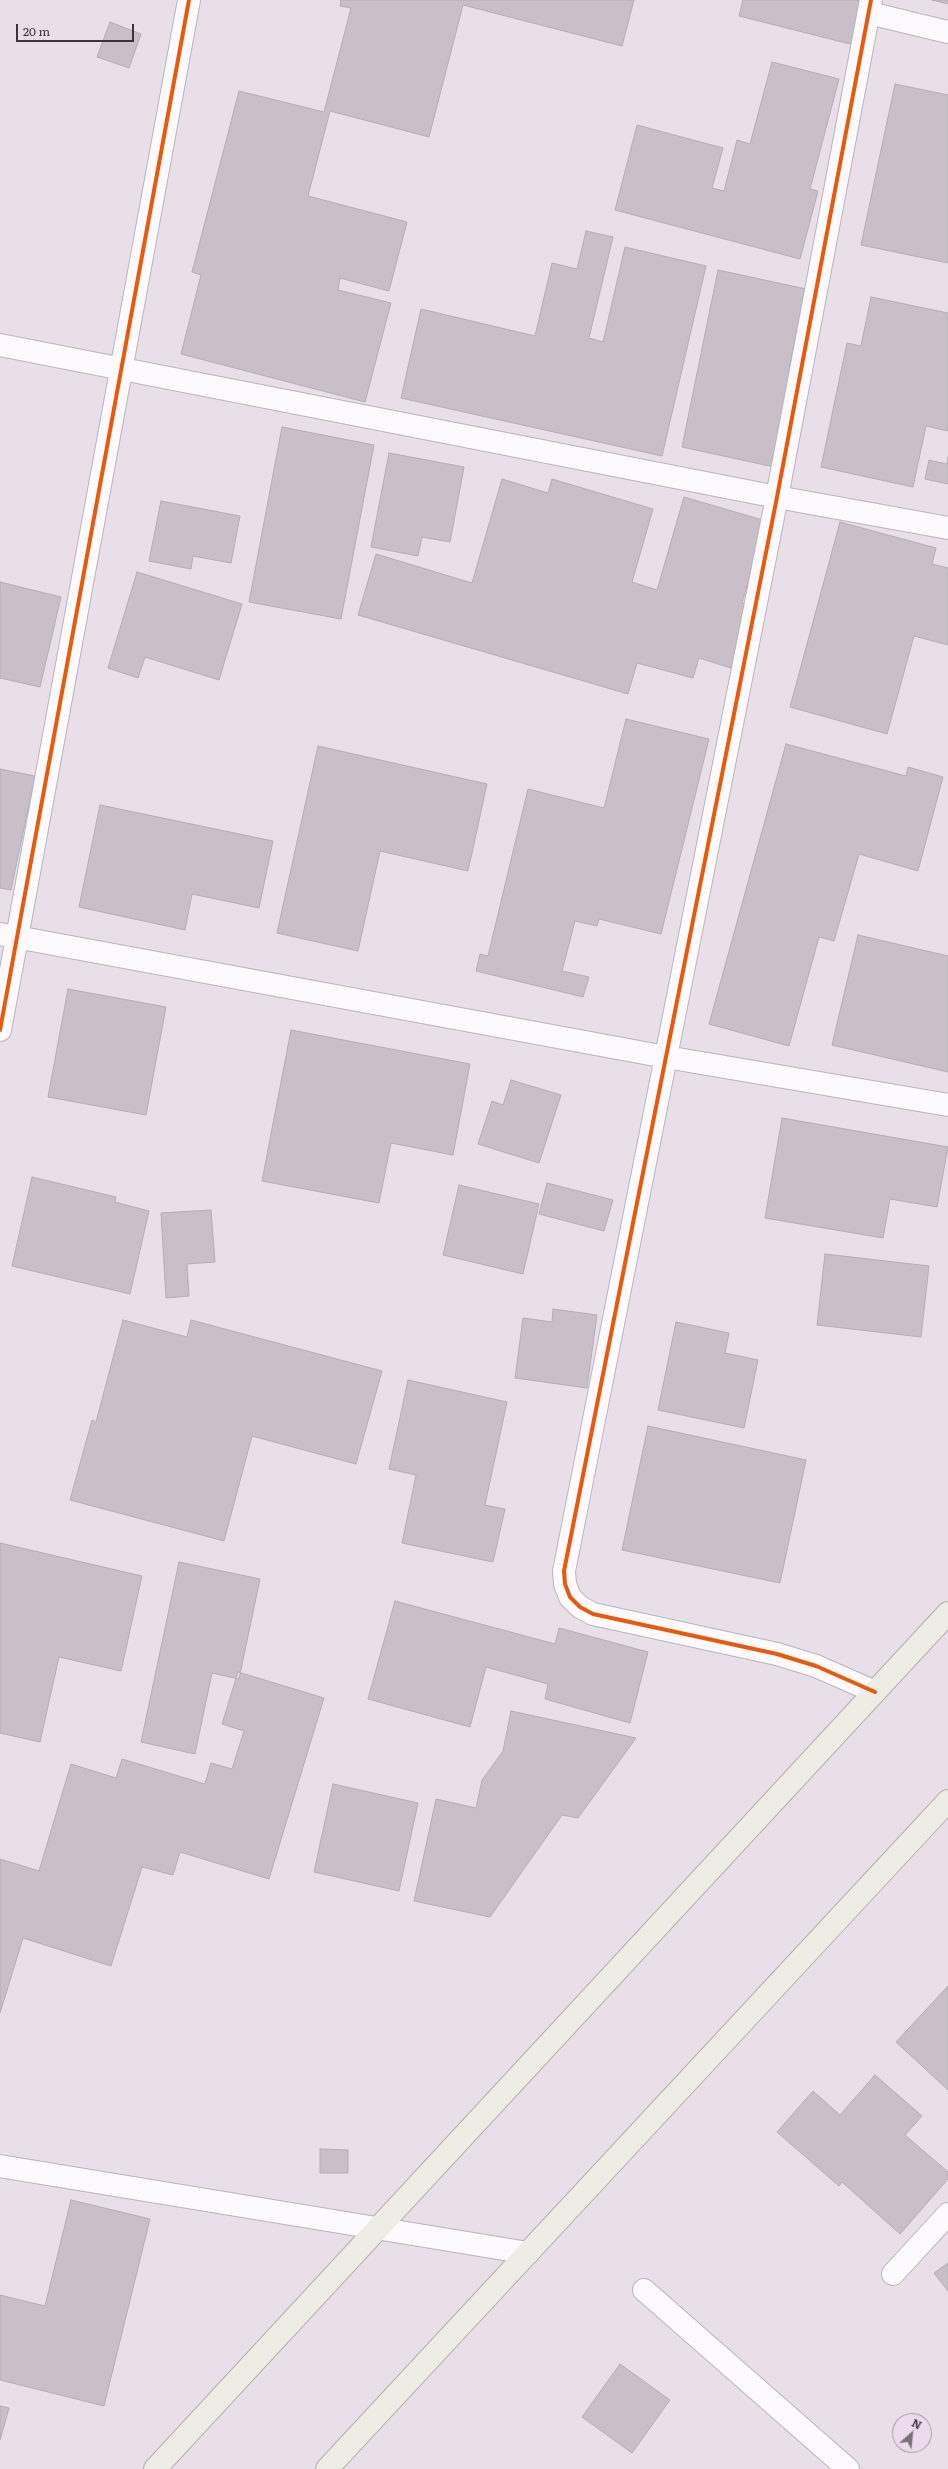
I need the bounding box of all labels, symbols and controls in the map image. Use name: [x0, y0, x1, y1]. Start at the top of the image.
scale bar: [18, 16, 136, 42]
text: 20 m: [23, 22, 50, 40]
north arrow: [892, 2413, 932, 2453]
text: N: [909, 2414, 925, 2432]

